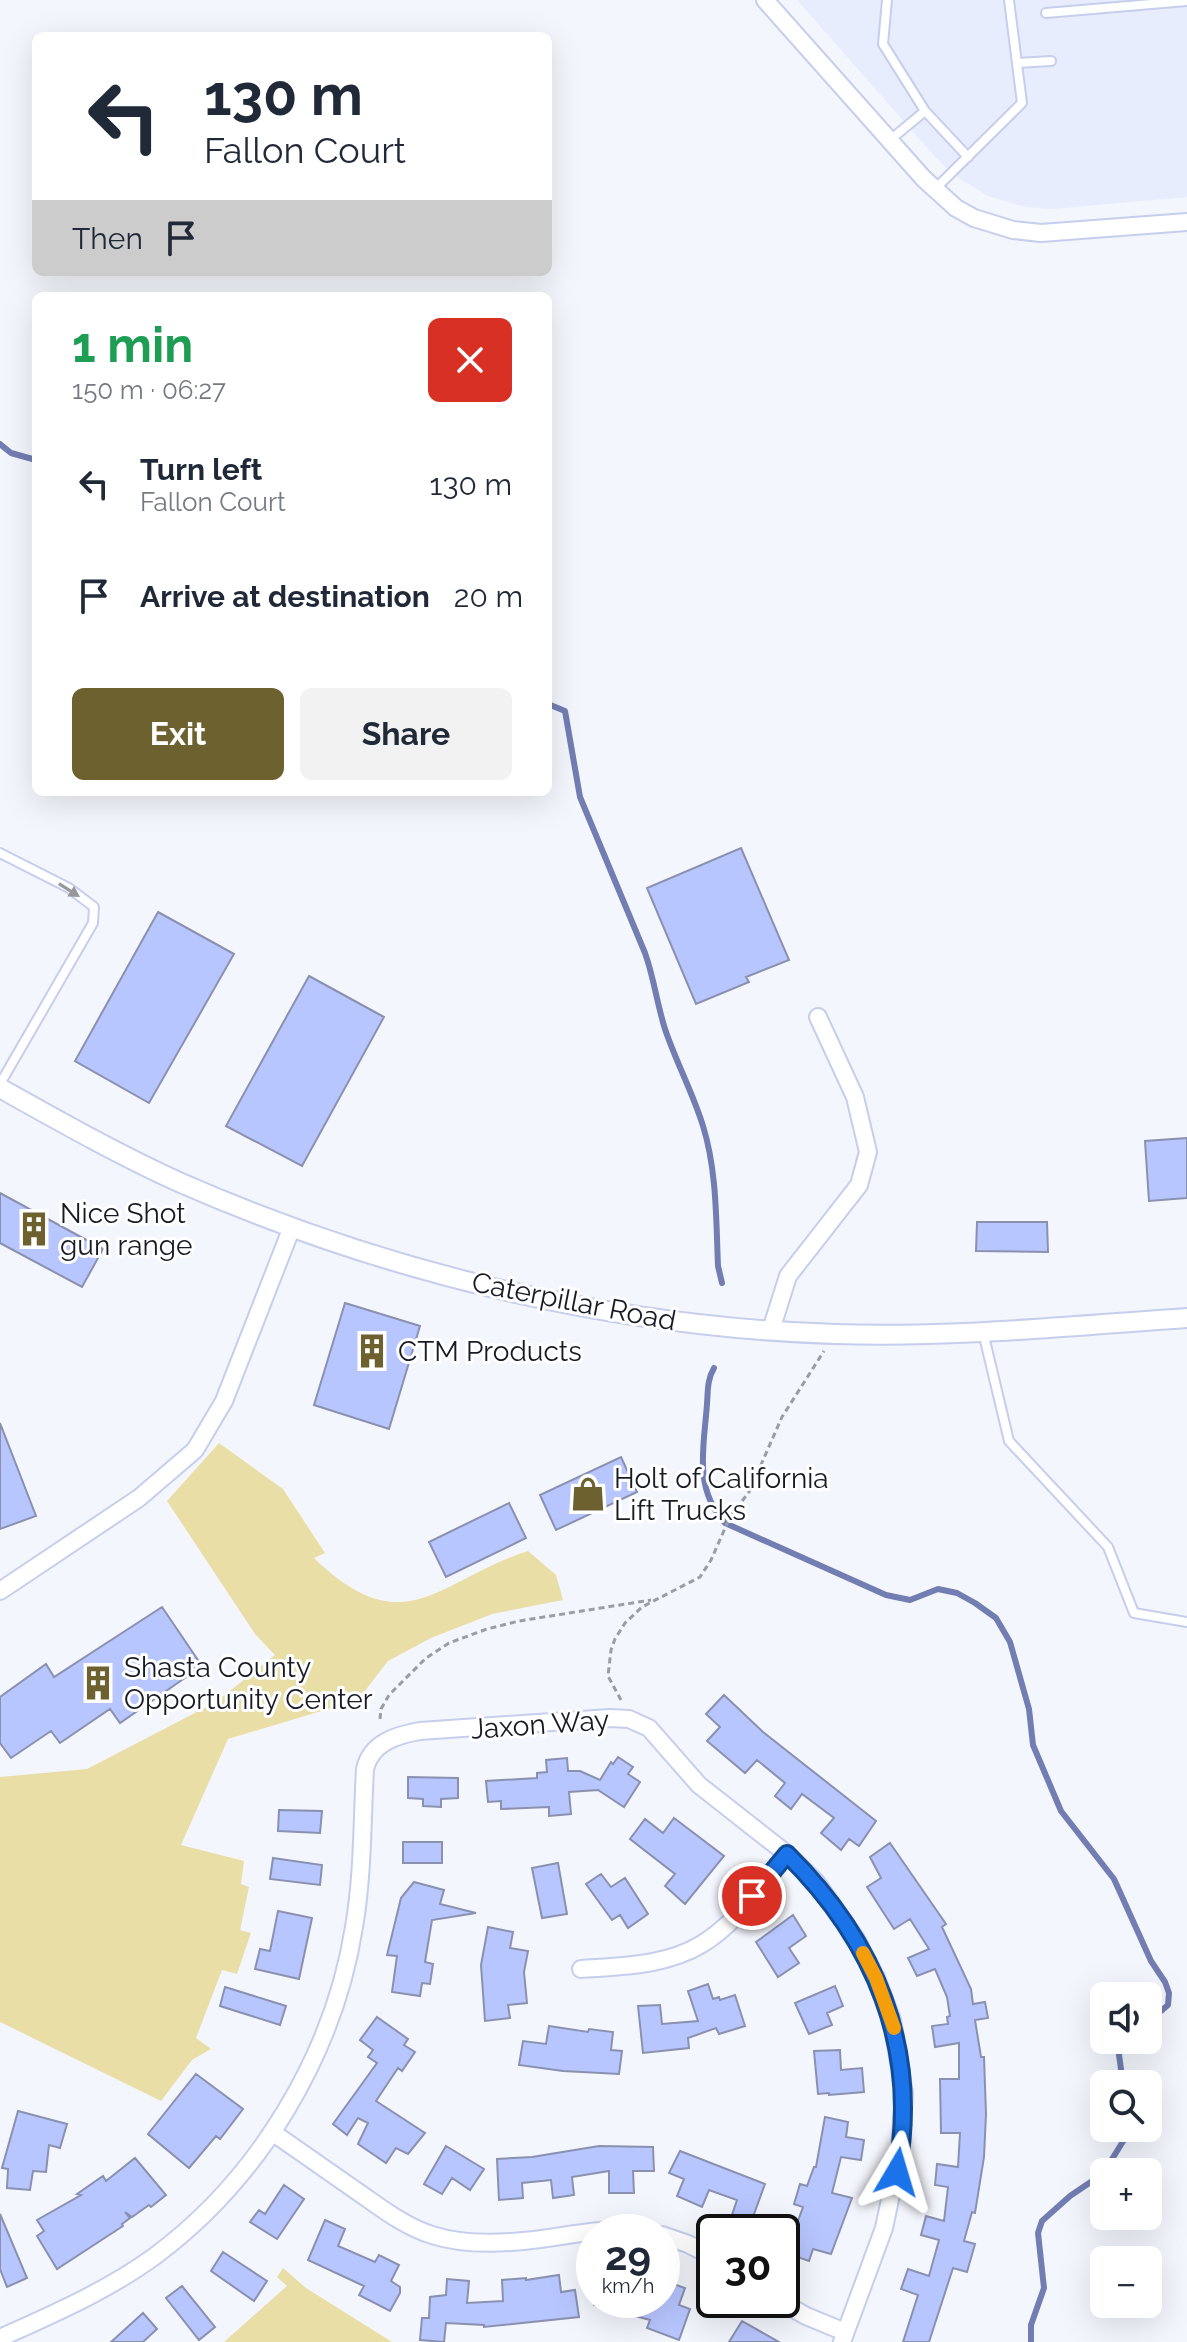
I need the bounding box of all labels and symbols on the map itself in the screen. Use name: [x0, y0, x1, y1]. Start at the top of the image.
one-way arrow: [58, 882, 80, 896]
place label: Nice Shot gun range: [60, 1197, 193, 1262]
building icon: Nice Shot gun range: [15, 1210, 53, 1248]
street label: Caterpillar Road: [469, 1266, 679, 1337]
building icon: CTM Products: [353, 1332, 391, 1370]
place label: CTM Products: [398, 1335, 582, 1368]
place label: Holt of California Lift Trucks: [614, 1462, 829, 1527]
shop icon: Holt of California Lift Trucks: [569, 1475, 607, 1513]
place label: Shasta County Opportunity Center: [124, 1651, 373, 1716]
building icon: Shasta County Opportunity Center: [79, 1664, 117, 1702]
street label: Jaxon Way: [470, 1703, 610, 1746]
pin: [718, 1862, 786, 1930]
position arrow: [855, 2130, 939, 2214]
speed limit sign: 30: [696, 2214, 800, 2318]

